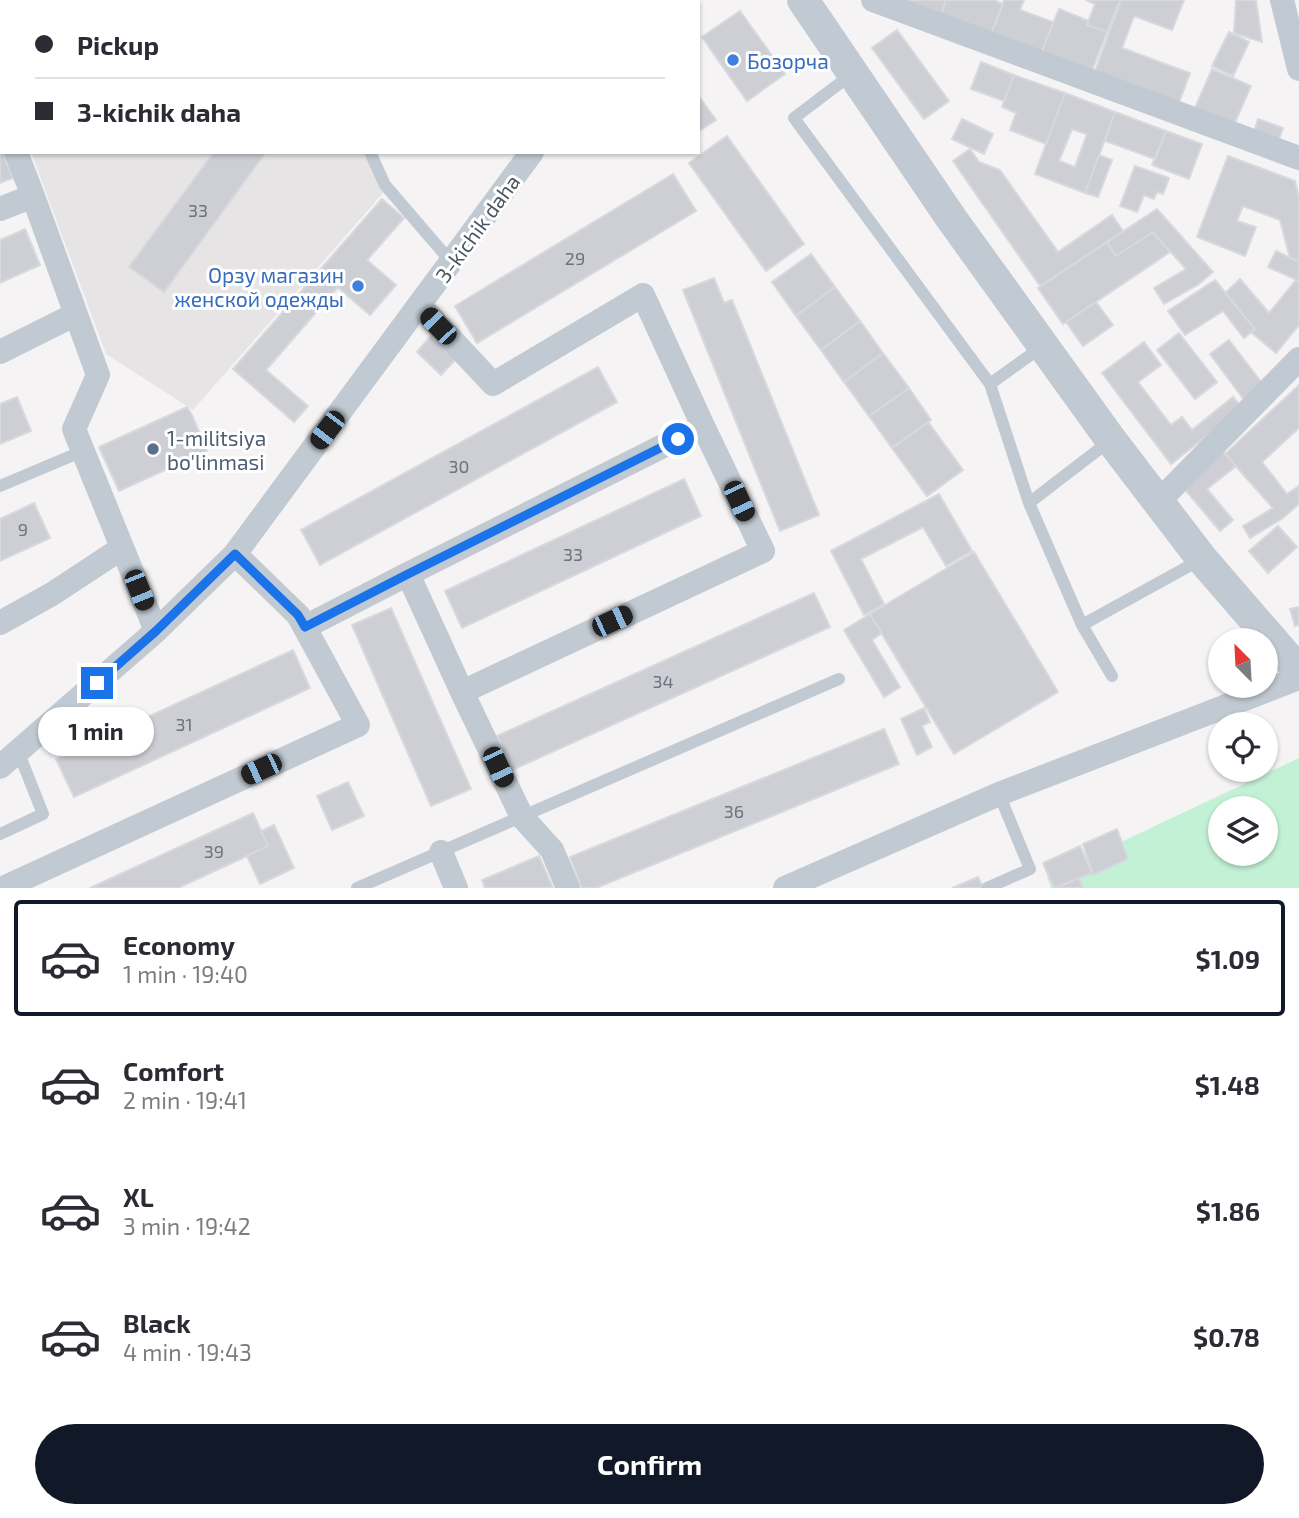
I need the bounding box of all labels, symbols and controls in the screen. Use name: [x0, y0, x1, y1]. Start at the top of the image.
text: Pickup: [77, 29, 159, 60]
place label: Бозорча: [747, 48, 829, 73]
marker: Бозорча: [725, 52, 741, 68]
text: 3-kichik daha: [77, 96, 241, 127]
street label: 3-kichik daha: [430, 169, 524, 287]
house number: 33: [188, 199, 208, 221]
house number: 29: [565, 247, 585, 269]
place label: Орзу магазин женской одежды: [174, 262, 344, 311]
marker: Орзу магазин женской одежды: [350, 278, 366, 294]
car: [416, 304, 461, 348]
car: [306, 407, 349, 453]
route start: [662, 423, 694, 455]
place label: 1-militsiya bo'linmasi: [167, 425, 266, 474]
marker: 1-militsiya bo'linmasi: [145, 441, 161, 457]
house number: 30: [449, 455, 469, 477]
car: [721, 478, 758, 524]
house number: 9: [18, 518, 28, 540]
house number: 33: [563, 543, 583, 565]
car: [122, 567, 157, 613]
car: [589, 603, 636, 639]
north arrow: [1208, 628, 1278, 698]
map controls: [1208, 628, 1278, 866]
route end: [81, 667, 113, 699]
house number: 34: [652, 670, 674, 692]
callout: 1 min: [39, 708, 155, 756]
button: locate: [1208, 712, 1278, 782]
house number: 31: [175, 713, 193, 735]
text: 1 min: [68, 717, 124, 745]
car: [480, 744, 517, 790]
car: [238, 751, 285, 787]
button: layers: [1208, 796, 1278, 866]
house number: 36: [724, 800, 744, 822]
house number: 39: [204, 840, 224, 862]
icon: car: [39, 927, 102, 990]
text: Economy: [123, 929, 235, 960]
text: $1.09: [1196, 943, 1260, 974]
text: 1 min · 19:40: [123, 960, 248, 988]
icon: car: [39, 1053, 102, 1116]
text: Comfort: [123, 1055, 224, 1086]
text: $1.48: [1195, 1069, 1260, 1100]
text: 2 min · 19:41: [123, 1086, 247, 1114]
icon: car: [39, 1179, 102, 1242]
text: XL: [123, 1181, 154, 1212]
text: $1.86: [1196, 1195, 1260, 1226]
text: 3 min · 19:42: [123, 1212, 251, 1240]
icon: car: [39, 1305, 102, 1368]
text: Black: [123, 1307, 191, 1338]
text: $0.78: [1193, 1321, 1260, 1352]
text: 4 min · 19:43: [123, 1338, 252, 1366]
button: Confirm: [35, 1424, 1264, 1504]

